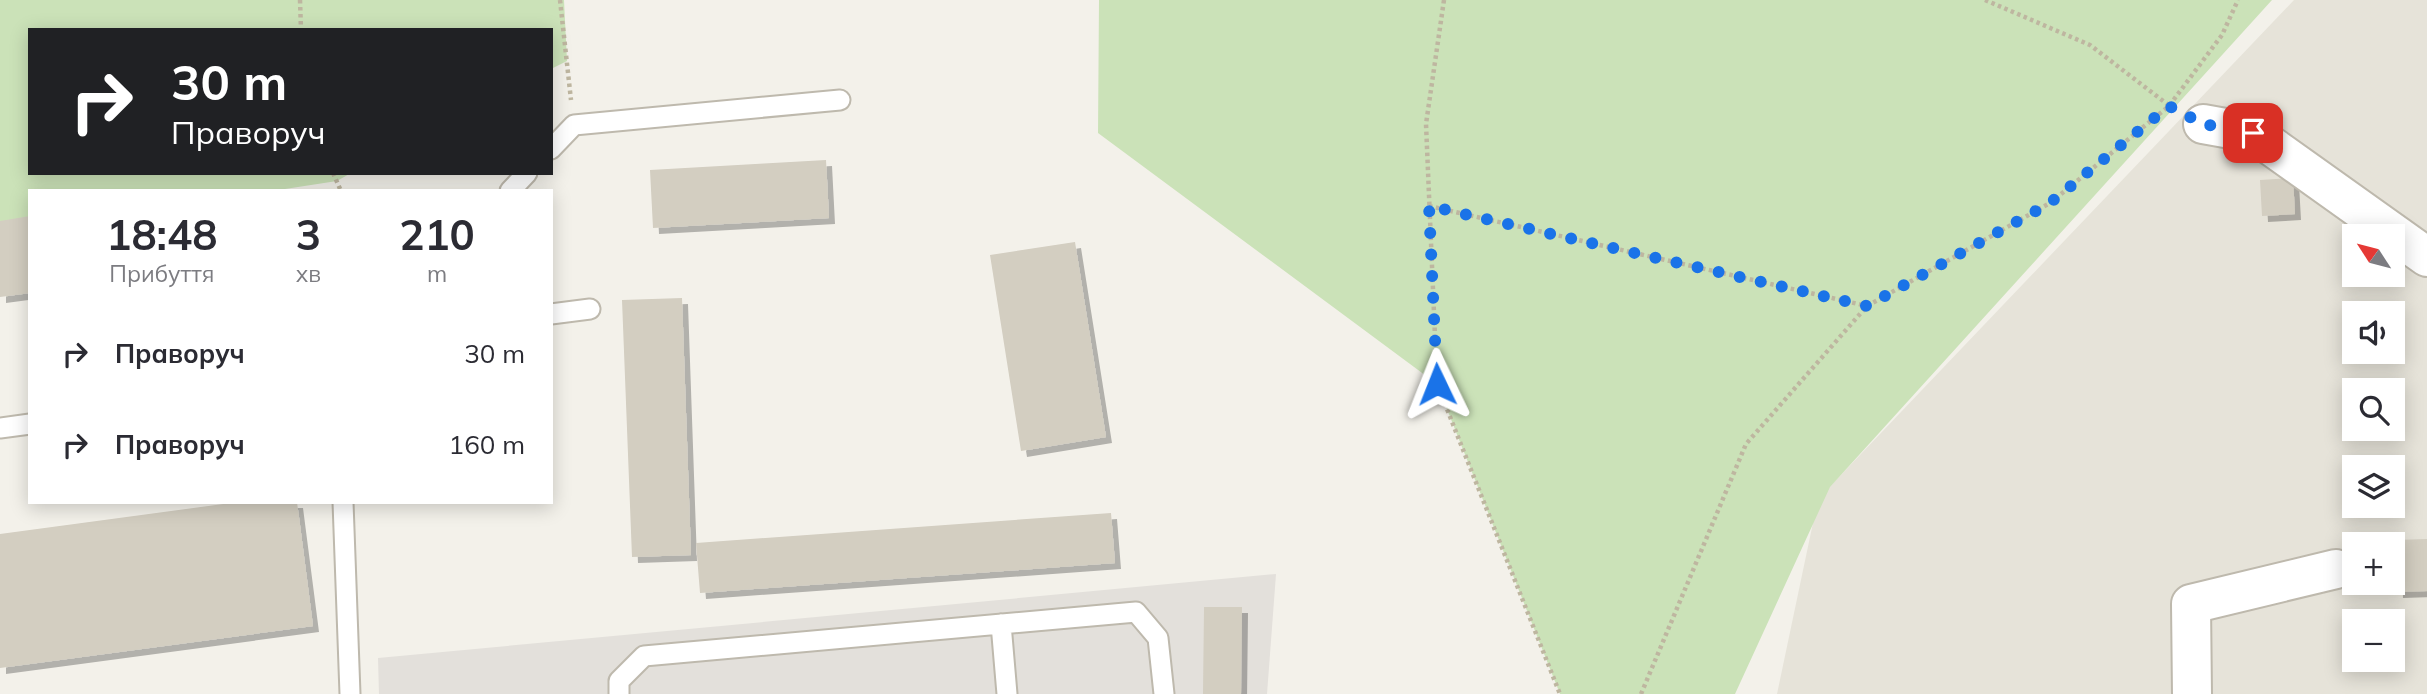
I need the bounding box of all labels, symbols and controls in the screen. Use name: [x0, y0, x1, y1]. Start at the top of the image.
text: 30 m: [171, 51, 287, 112]
icon: right: [56, 56, 147, 147]
pin: [2223, 103, 2283, 163]
text: Праворуч: [171, 112, 326, 152]
icon: arrive: [2234, 114, 2272, 152]
text: 18:48: [106, 208, 217, 261]
text: 3: [296, 208, 321, 261]
text: 210: [399, 208, 475, 261]
north arrow: [2342, 224, 2404, 287]
map controls: [2342, 224, 2405, 672]
text: Прибуття: [109, 259, 214, 288]
text: хв: [296, 259, 321, 288]
text: m: [427, 259, 447, 288]
button: sound: [2342, 301, 2405, 364]
icon: right: [56, 335, 94, 373]
text: Праворуч: [115, 337, 245, 370]
text: 30 m: [464, 337, 525, 370]
position arrow: [1400, 347, 1474, 421]
button: search: [2342, 378, 2405, 441]
icon: right: [56, 426, 94, 464]
text: Праворуч: [115, 428, 245, 461]
text: 160 m: [449, 428, 525, 461]
button: layers: [2342, 455, 2405, 518]
button: +: [2342, 532, 2405, 595]
button: −: [2342, 609, 2405, 672]

